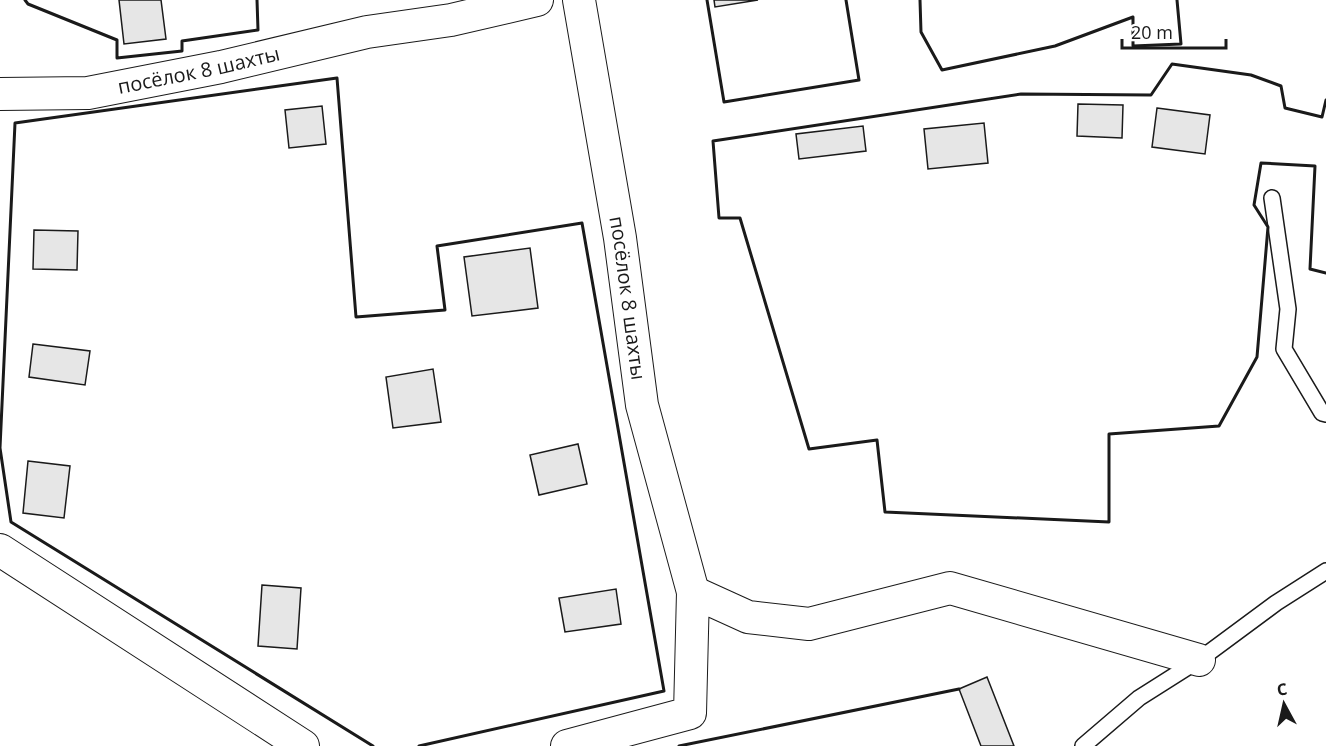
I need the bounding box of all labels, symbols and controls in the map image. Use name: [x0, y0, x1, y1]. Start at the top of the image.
scale bar: [1122, 12, 1226, 50]
text: 20 m: [1131, 20, 1173, 44]
street label: посёлок 8 шахты: [115, 39, 282, 100]
street label: посёлок 8 шахты: [603, 214, 653, 382]
north arrow: [1254, 674, 1314, 734]
text: С: [1275, 678, 1288, 701]

